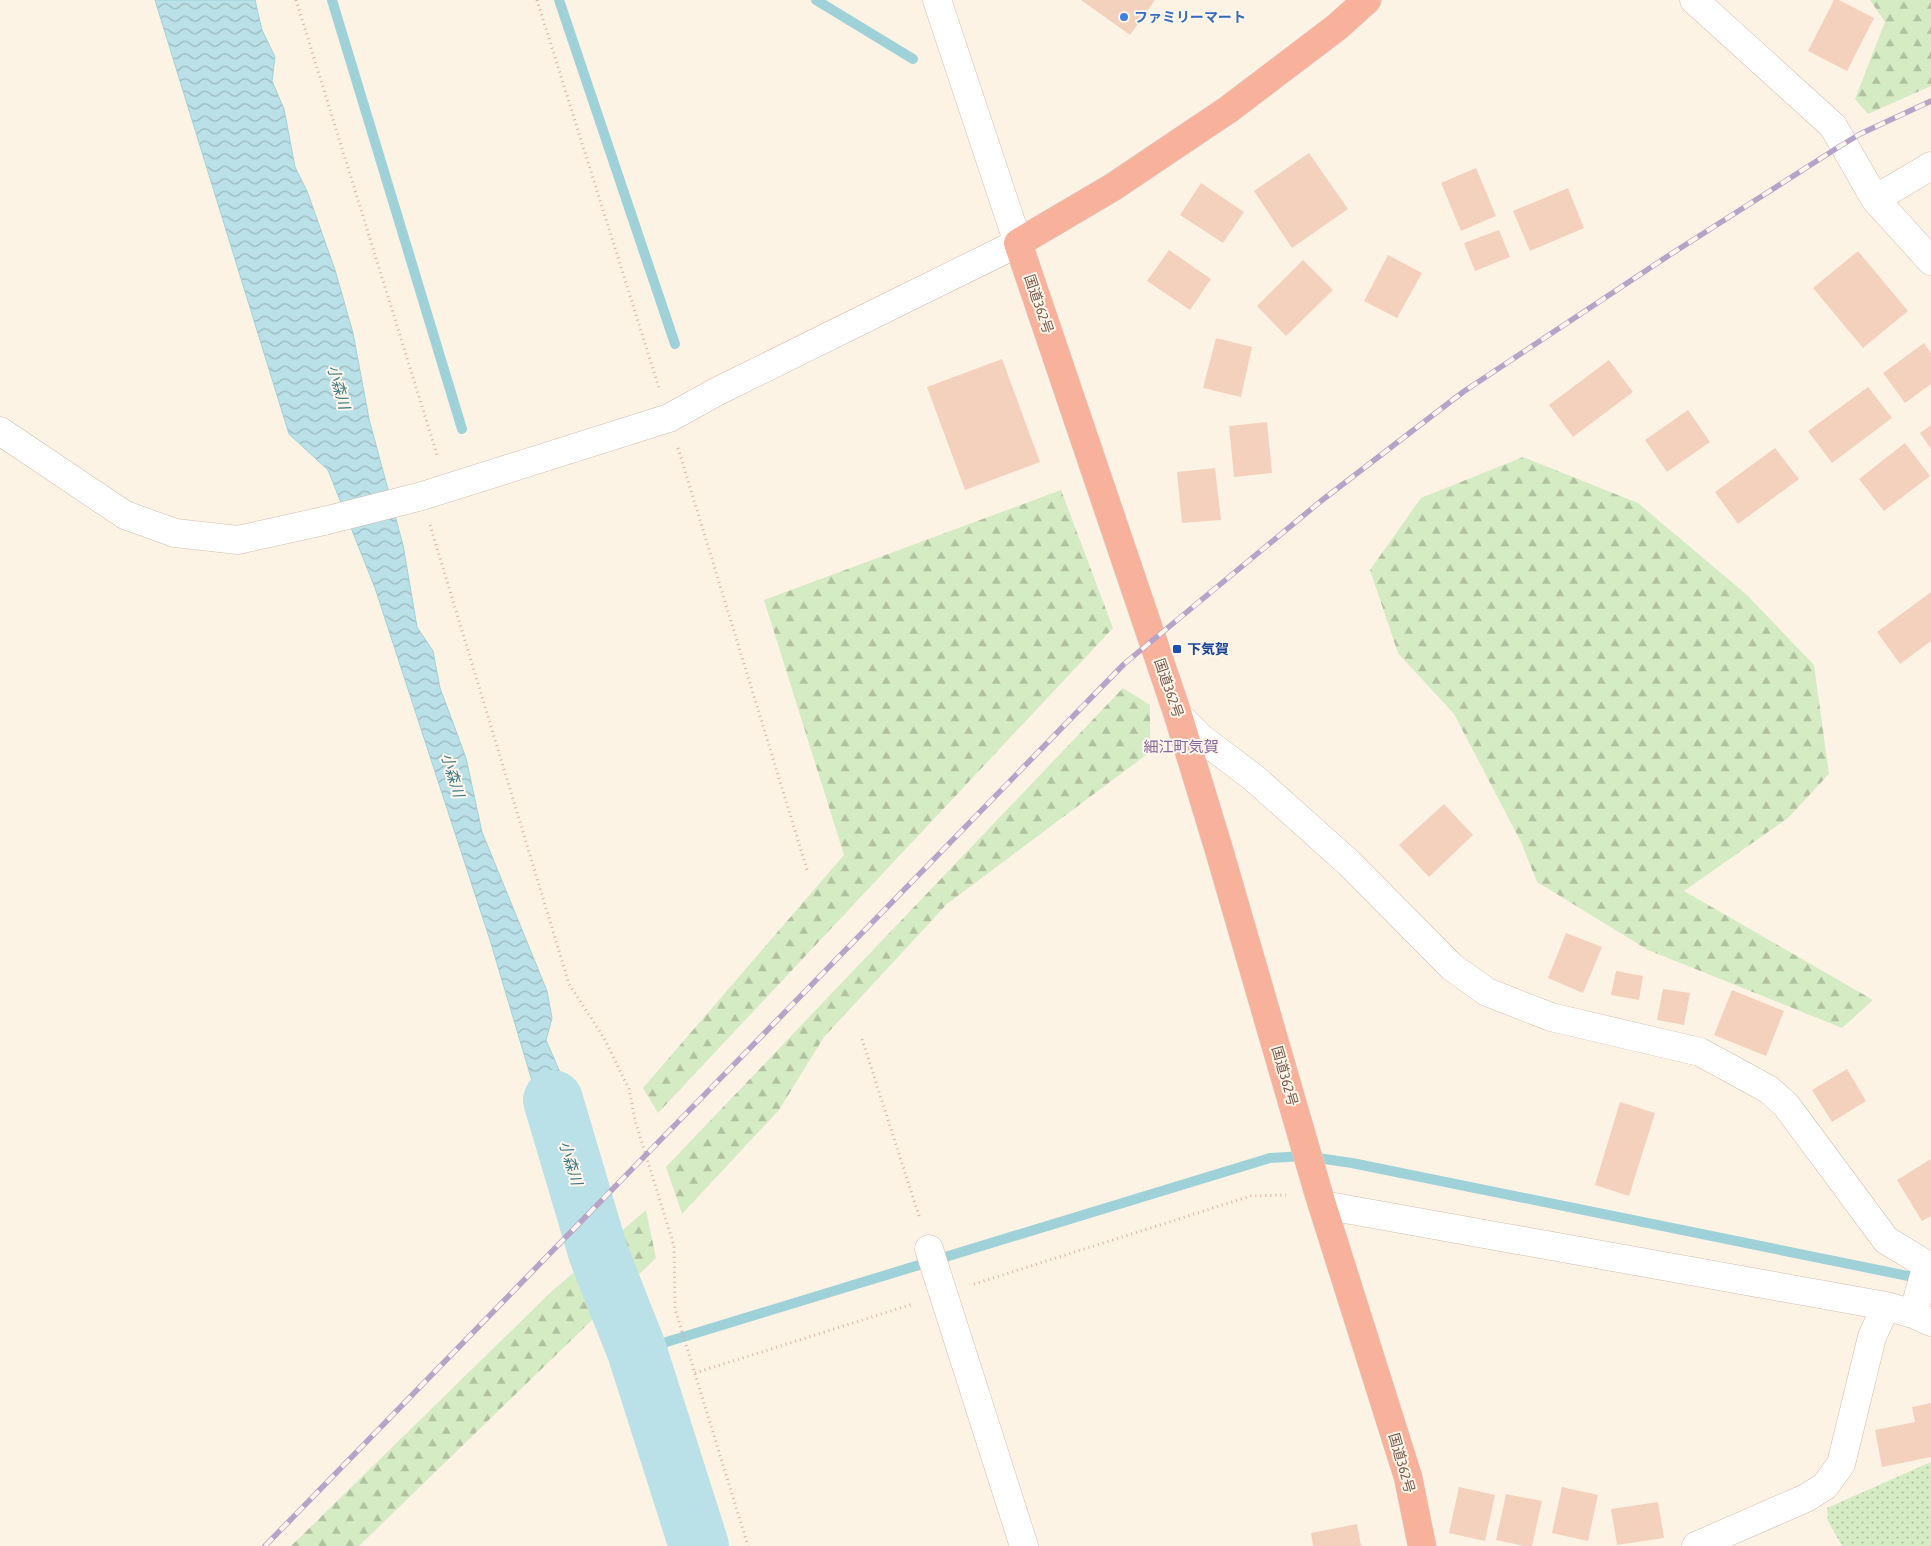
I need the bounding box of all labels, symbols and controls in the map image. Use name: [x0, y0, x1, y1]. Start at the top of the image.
place label: ファミリーマート: [1134, 9, 1246, 25]
marker: ファミリーマート: [1118, 11, 1130, 23]
street label: 国道362号: [1021, 272, 1057, 336]
water label: 小森川: [325, 363, 354, 413]
place label: 下気賀: [1187, 641, 1229, 657]
marker: 下気賀: [1171, 643, 1183, 655]
street label: 国道362号: [1151, 656, 1187, 720]
district label: 細江町気賀: [1143, 738, 1219, 755]
water label: 小森川: [438, 751, 468, 801]
street label: 国道362号: [1269, 1044, 1301, 1108]
water label: 小森川: [556, 1139, 586, 1189]
street label: 国道362号: [1386, 1431, 1418, 1495]

